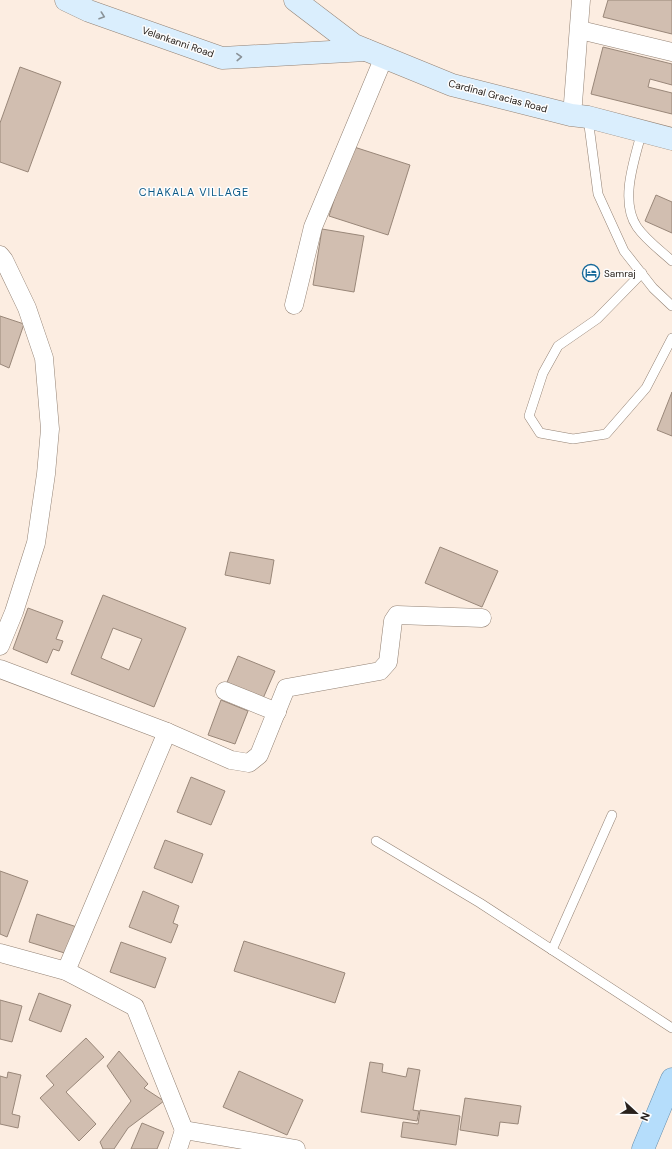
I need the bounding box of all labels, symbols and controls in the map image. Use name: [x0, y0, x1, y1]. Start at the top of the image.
one-way arrow: [98, 11, 105, 19]
street label: Velankanni Road: [140, 24, 216, 60]
one-way arrow: [236, 52, 242, 61]
street label: Cardinal Gracias Road: [447, 77, 549, 115]
district label: CHAKALA VILLAGE: [139, 185, 249, 199]
hotel icon: Samraj: [581, 263, 601, 283]
place label: Samraj: [604, 267, 636, 280]
north arrow: [616, 1093, 656, 1133]
text: N: [637, 1110, 653, 1123]

